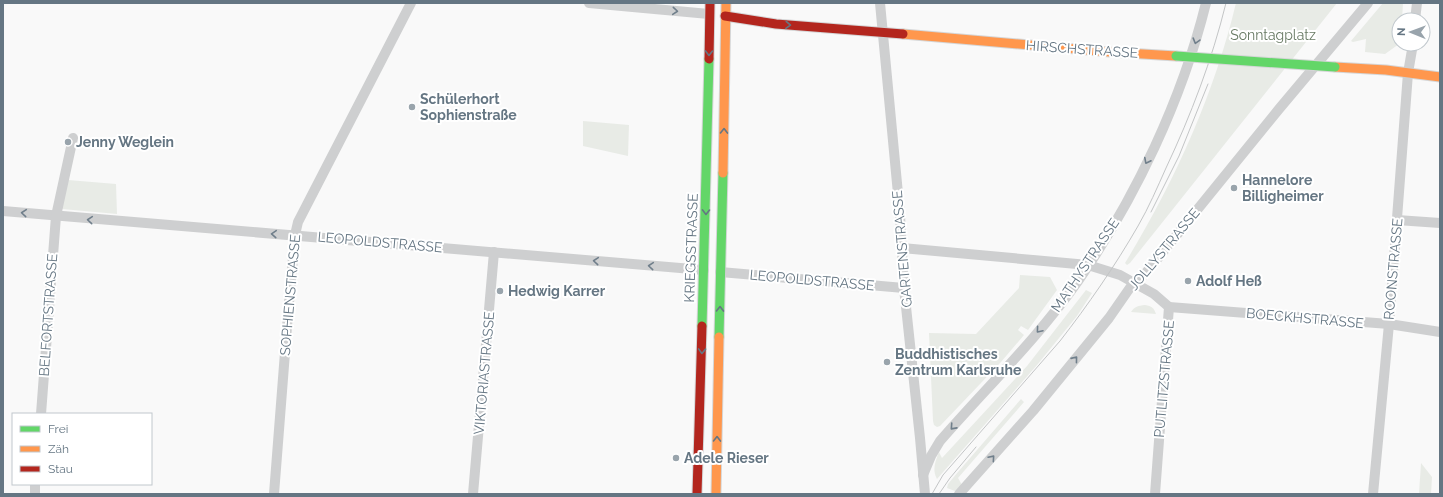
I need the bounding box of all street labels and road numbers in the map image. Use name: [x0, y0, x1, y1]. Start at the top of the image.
street label: HIRSCHSTRASSE: [1025, 37, 1139, 61]
street label: GARTENSTRASSE: [889, 190, 915, 308]
street label: KRIEGSSTRASSE: [681, 193, 701, 303]
street label: JOLLYSTRASSE: [1125, 205, 1203, 293]
street label: MATHYSTRASSE: [1048, 215, 1122, 315]
street label: ROONSTRASSE: [1381, 218, 1405, 320]
street label: LEOPOLDSTRASSE: [317, 229, 443, 255]
street label: SOPHIENSTRASSE: [277, 234, 303, 356]
street label: BELFORTSTRASSE: [36, 253, 60, 377]
street label: LEOPOLDSTRASSE: [749, 267, 875, 293]
street label: BOECKHSTRASSE: [1245, 305, 1365, 331]
street label: VIKTORIASTRASSE: [471, 311, 497, 435]
street label: PUTLITZSTRASSE: [1151, 320, 1177, 438]

